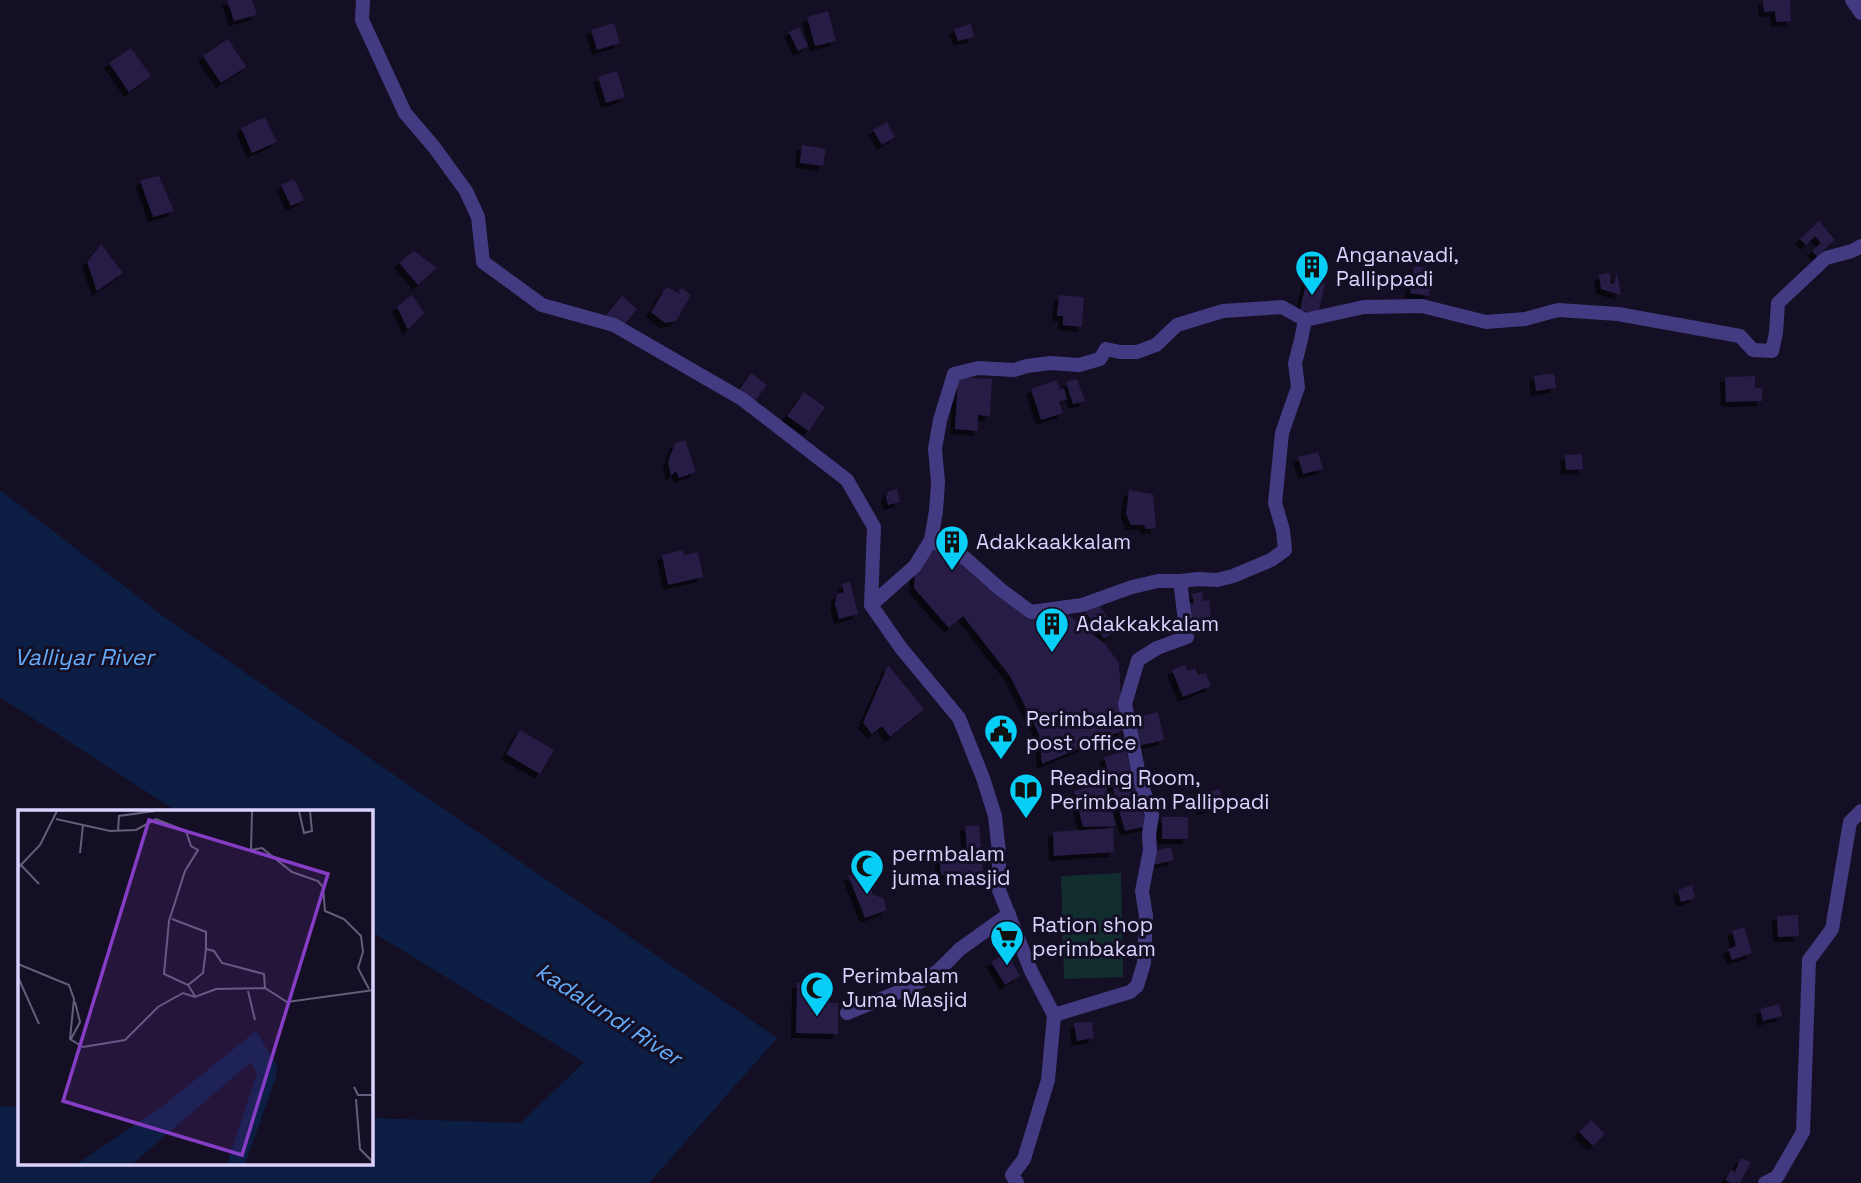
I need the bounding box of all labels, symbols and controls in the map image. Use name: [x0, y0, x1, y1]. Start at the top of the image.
place label: Anganavadi, Pallippadi: [1336, 241, 1459, 292]
building icon: Anganavadi, Pallippadi: [1293, 248, 1331, 297]
building icon: Adakkaakkalam: [933, 523, 971, 572]
place label: Adakkaakkalam: [976, 528, 1131, 555]
building icon: Adakkakkalam: [1033, 605, 1071, 654]
place label: Adakkakkalam: [1076, 610, 1219, 637]
water label: Valliyar River: [14, 642, 156, 672]
place label: Perimbalam post office: [1026, 705, 1143, 756]
public building icon: Perimbalam post office: [982, 712, 1020, 761]
place label: Reading Room, Perimbalam Pallippadi: [1050, 764, 1270, 815]
library icon: Reading Room, Perimbalam Pallippadi: [1007, 771, 1045, 820]
inset map: [18, 810, 373, 1166]
place label: permbalam juma masjid: [891, 840, 1011, 891]
mosque icon: permbalam juma masjid: [848, 847, 886, 896]
place label: Ration shop perimbakam: [1032, 911, 1156, 962]
supermarket icon: Ration shop perimbakam: [988, 918, 1026, 967]
water label: kadalundi River: [531, 956, 689, 1073]
place label: Perimbalam Juma Masjid: [842, 962, 967, 1013]
mosque icon: Perimbalam Juma Masjid: [798, 969, 836, 1018]

